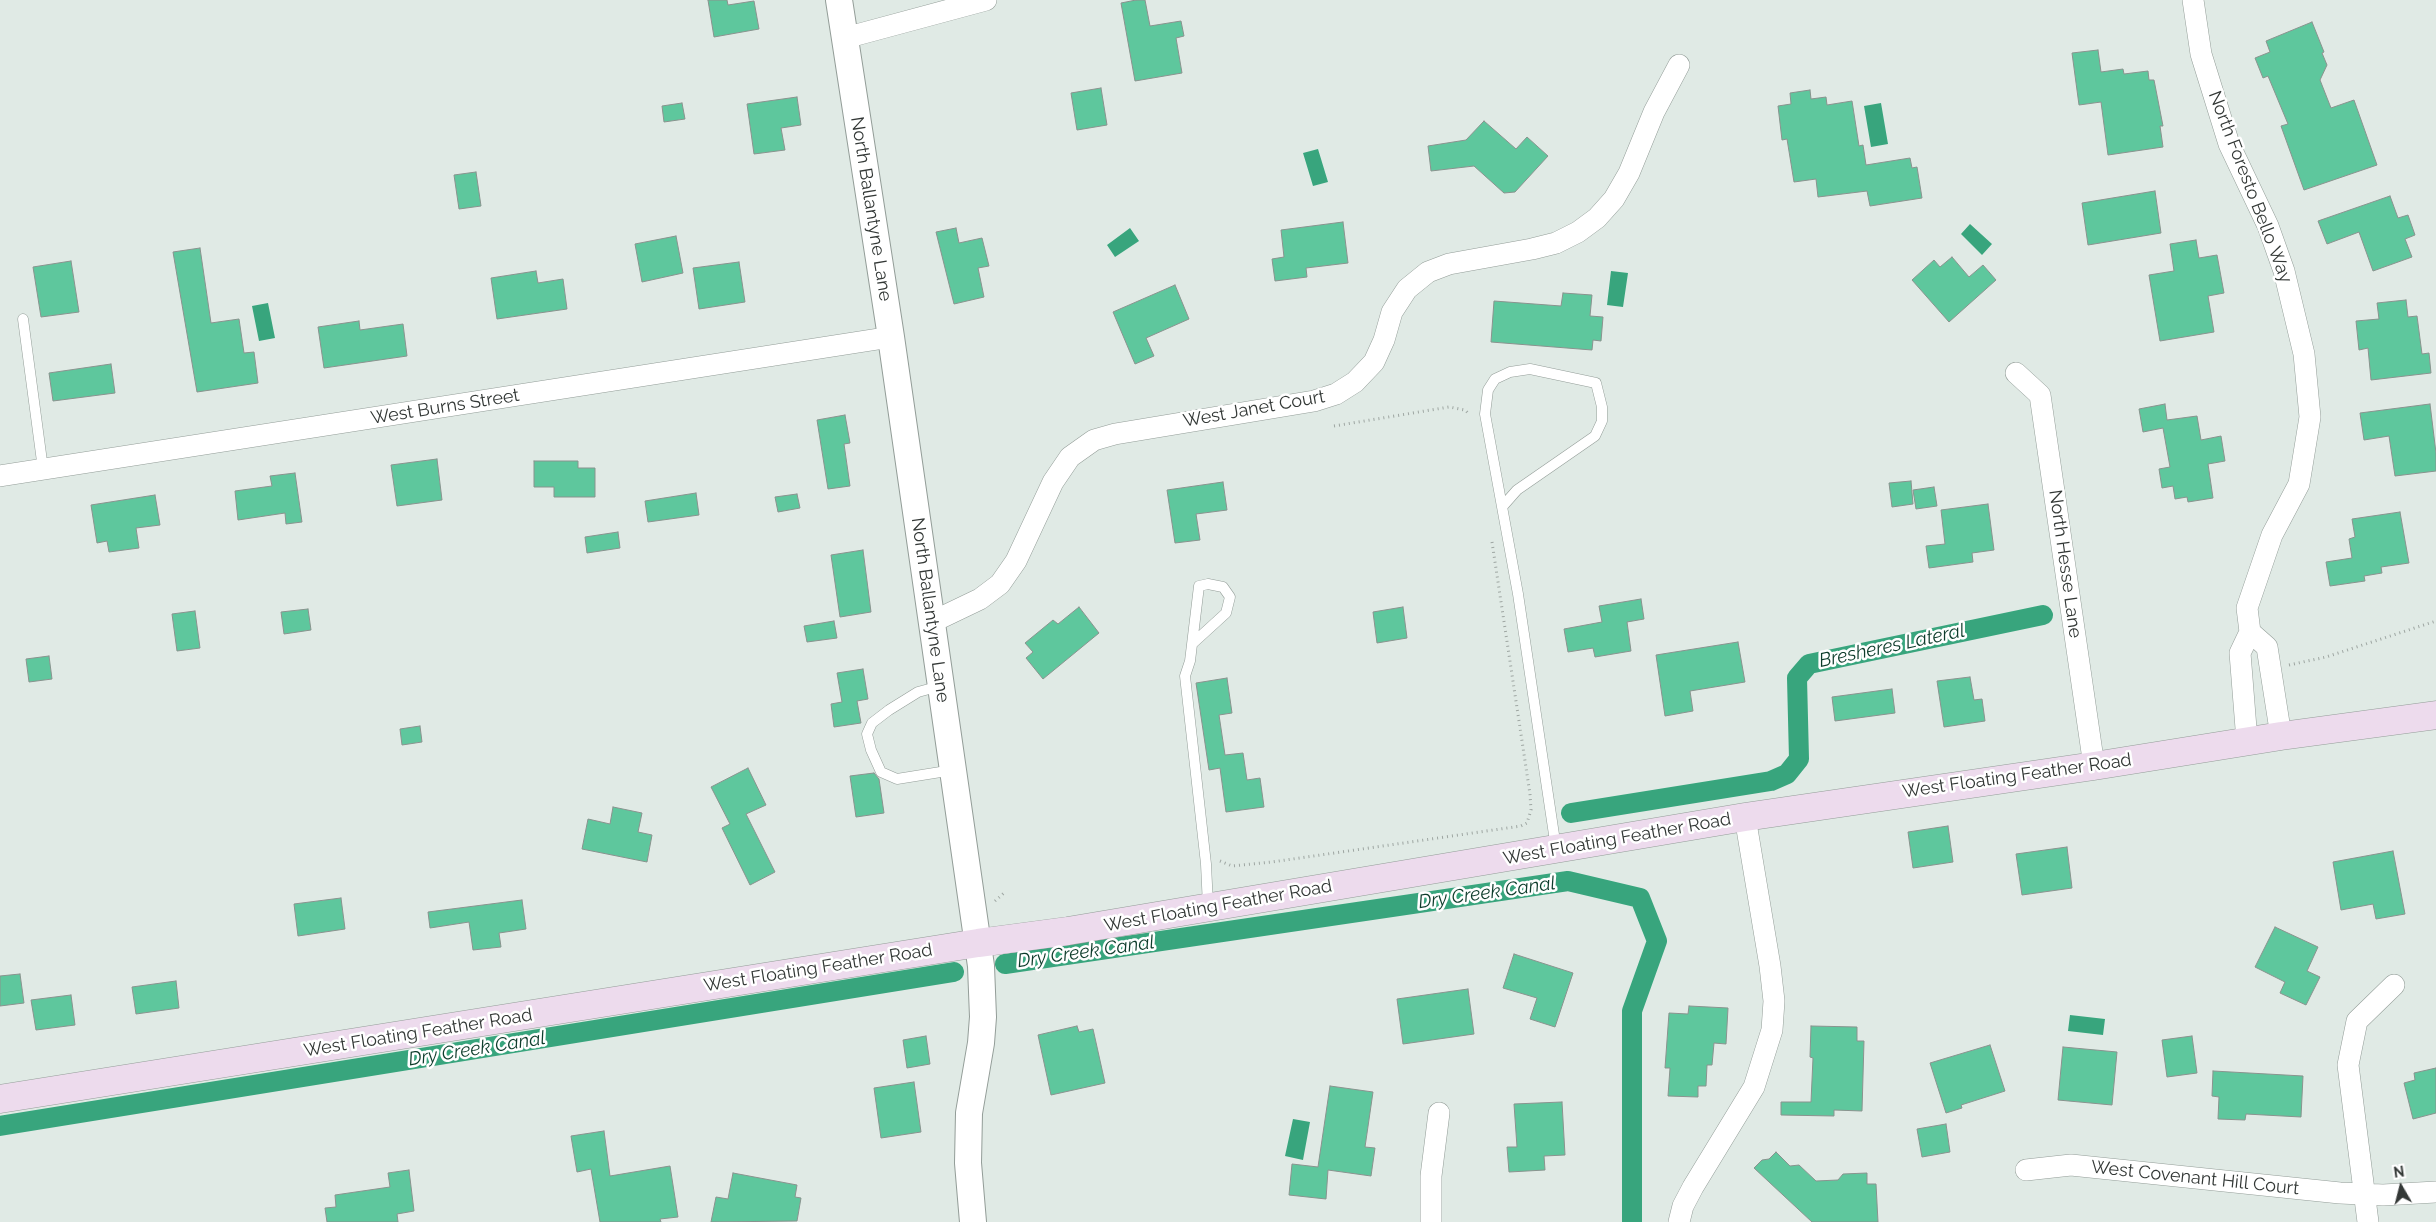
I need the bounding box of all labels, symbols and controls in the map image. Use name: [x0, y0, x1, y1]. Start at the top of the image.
street label: North Foresto Bello Way: [2203, 88, 2297, 286]
street label: North Ballantyne Lane: [846, 115, 896, 303]
street label: West Burns Street: [369, 385, 521, 429]
street label: West Janet Court: [1181, 386, 1327, 432]
street label: North Hesse Lane: [2044, 488, 2086, 640]
street label: North Ballantyne Lane: [906, 516, 954, 704]
water label: Bresheres Lateral: [1817, 619, 1967, 673]
street label: West Floating Feather Road: [1901, 749, 2133, 803]
street label: West Floating Feather Road: [1501, 808, 1733, 870]
water label: Dry Creek Canal: [1417, 872, 1557, 914]
street label: West Floating Feather Road: [1102, 875, 1334, 937]
water label: Dry Creek Canal: [1016, 931, 1156, 973]
street label: West Floating Feather Road: [702, 939, 934, 997]
street label: West Floating Feather Road: [302, 1004, 534, 1062]
water label: Dry Creek Canal: [407, 1027, 547, 1071]
street label: West Covenant Hill Court: [2090, 1156, 2300, 1200]
north arrow: [2376, 1162, 2426, 1212]
text: N: [2393, 1163, 2405, 1181]

